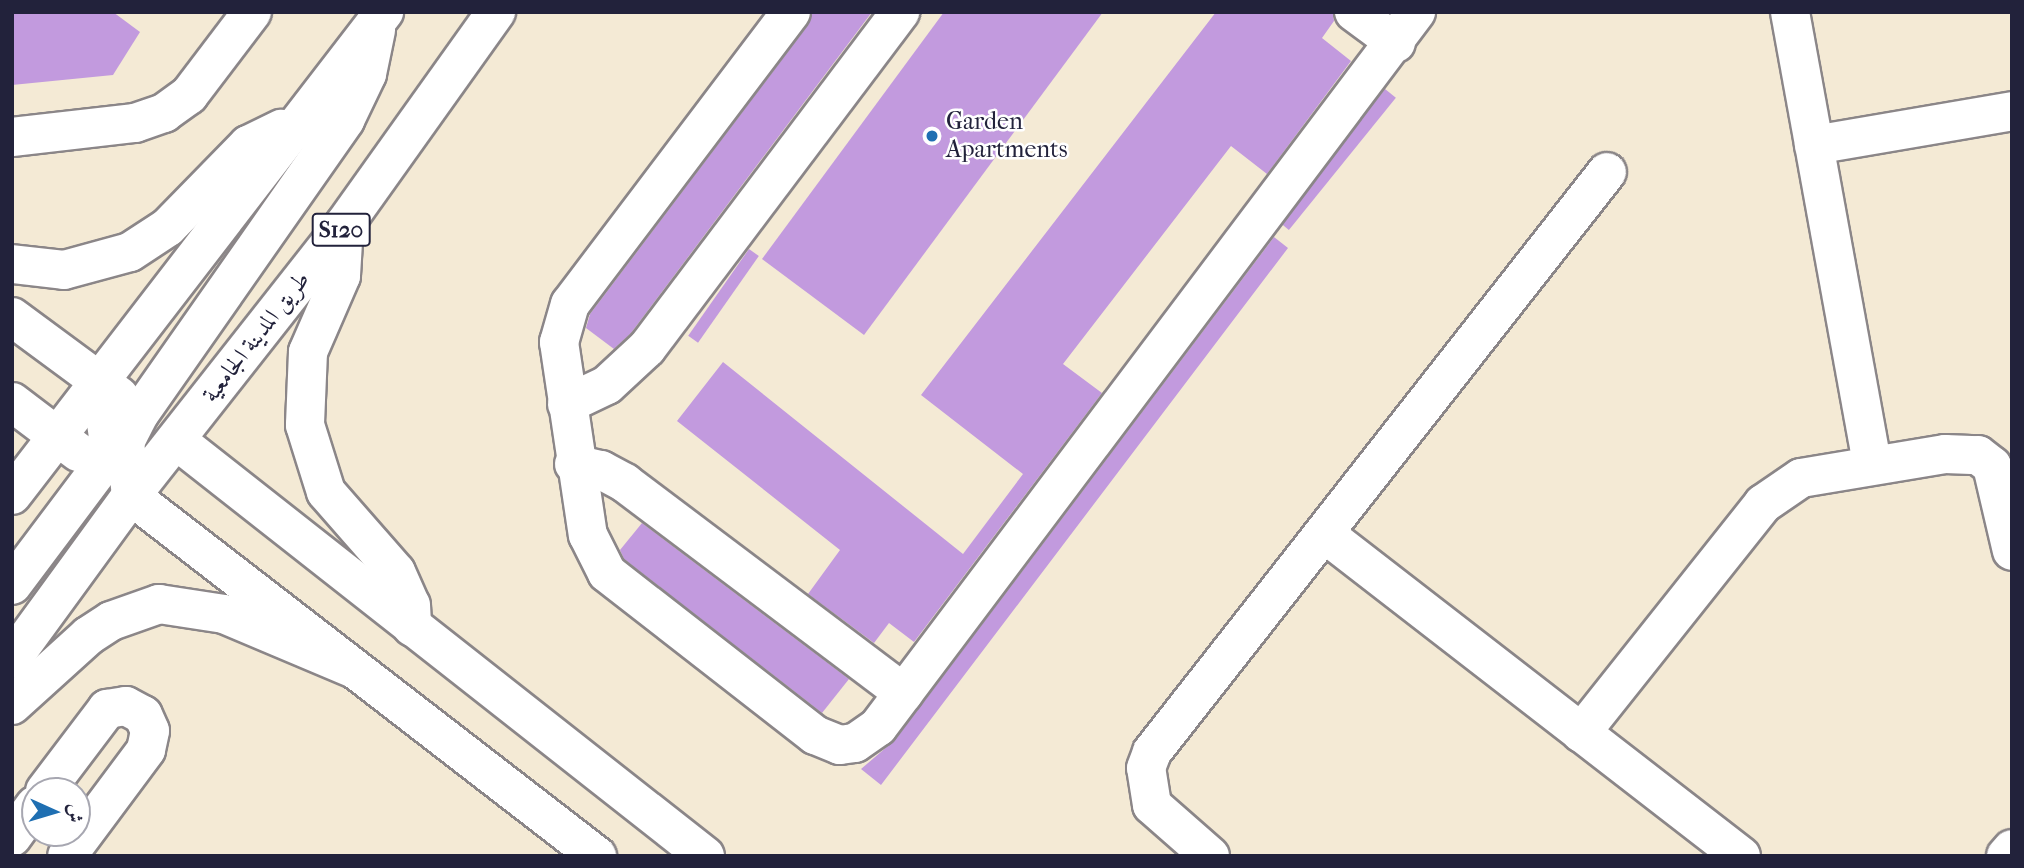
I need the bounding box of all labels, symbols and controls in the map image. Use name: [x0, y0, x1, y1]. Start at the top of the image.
place label: Garden Apartments: [946, 108, 1067, 164]
marker: Garden Apartments: [924, 128, 940, 144]
road number: S120: [311, 210, 371, 249]
street label: طريق المدينة الجامعية: [196, 266, 316, 408]
north arrow: [21, 777, 91, 847]
text: ش: [63, 803, 87, 823]

